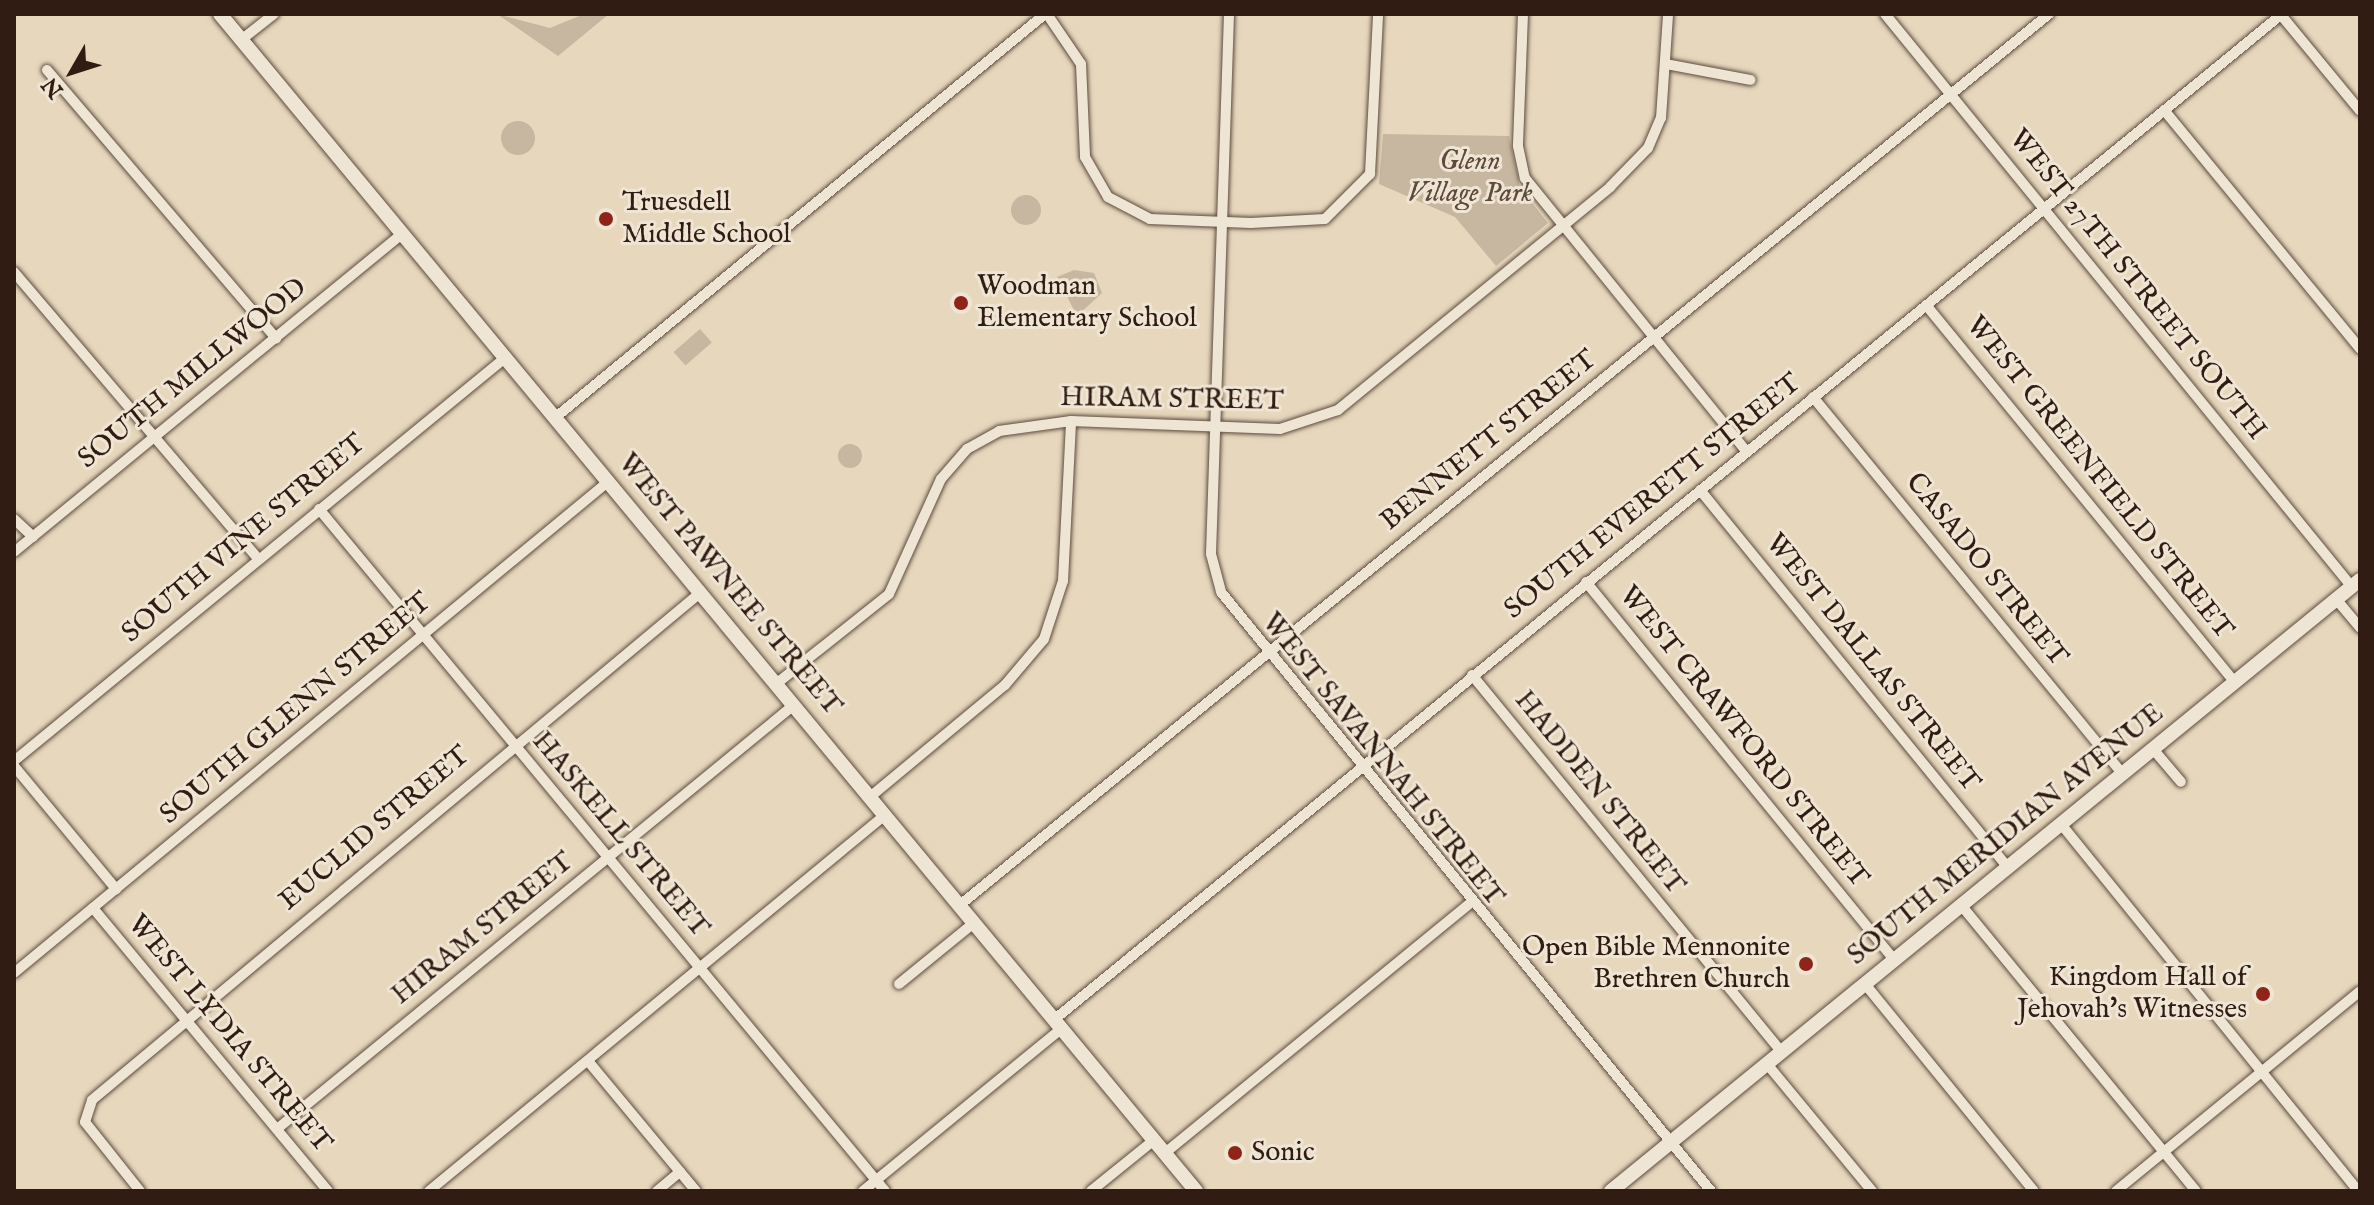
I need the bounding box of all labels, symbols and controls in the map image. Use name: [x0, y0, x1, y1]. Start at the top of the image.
north arrow: [32, 32, 112, 112]
text: N: [36, 71, 70, 103]
street label: WEST 27TH STREET SOUTH: [2001, 123, 2273, 447]
park label: Glenn Village Park: [1407, 145, 1533, 211]
place label: Truesdell Middle School: [622, 186, 791, 252]
marker: Truesdell Middle School: [597, 210, 615, 228]
place label: Woodman Elementary School: [977, 270, 1197, 336]
street label: SOUTH MILLWOOD: [72, 271, 314, 477]
marker: Woodman Elementary School: [952, 294, 970, 312]
street label: WEST GREENFIELD STREET: [1958, 310, 2240, 646]
street label: BENNETT STREET: [1374, 344, 1604, 538]
street label: SOUTH EVERETT STREET: [1498, 367, 1808, 627]
street label: HIRAM STREET: [1060, 381, 1284, 419]
street label: SOUTH VINE STREET: [116, 427, 372, 651]
street label: WEST PAWNEE STREET: [610, 447, 848, 723]
street label: CASADO STREET: [1898, 467, 2074, 673]
street label: WEST DALLAS STREET: [1758, 527, 1986, 799]
street label: WEST CRAWFORD STREET: [1611, 580, 1875, 894]
street label: SOUTH GLENN STREET: [154, 586, 438, 832]
street label: WEST SAVANNAH STREET: [1253, 607, 1511, 913]
street label: HADDEN STREET: [1507, 684, 1691, 902]
street label: SOUTH MERIDIAN AVENUE: [1841, 697, 2171, 973]
street label: HASKELL STREET: [524, 725, 716, 945]
street label: EUCLID STREET: [273, 740, 477, 918]
street label: HIRAM STREET: [385, 846, 581, 1012]
street label: WEST LYDIA STREET: [120, 908, 338, 1160]
place label: Open Bible Mennonite Brethren Church: [1522, 931, 1790, 997]
marker: Open Bible Mennonite Brethren Church: [1797, 955, 1815, 973]
place label: Kingdom Hall of Jehovah's Witnesses: [2017, 961, 2247, 1027]
marker: Kingdom Hall of Jehovah's Witnesses: [2254, 985, 2272, 1003]
place label: Sonic: [1251, 1136, 1315, 1170]
marker: Sonic: [1226, 1144, 1244, 1162]

